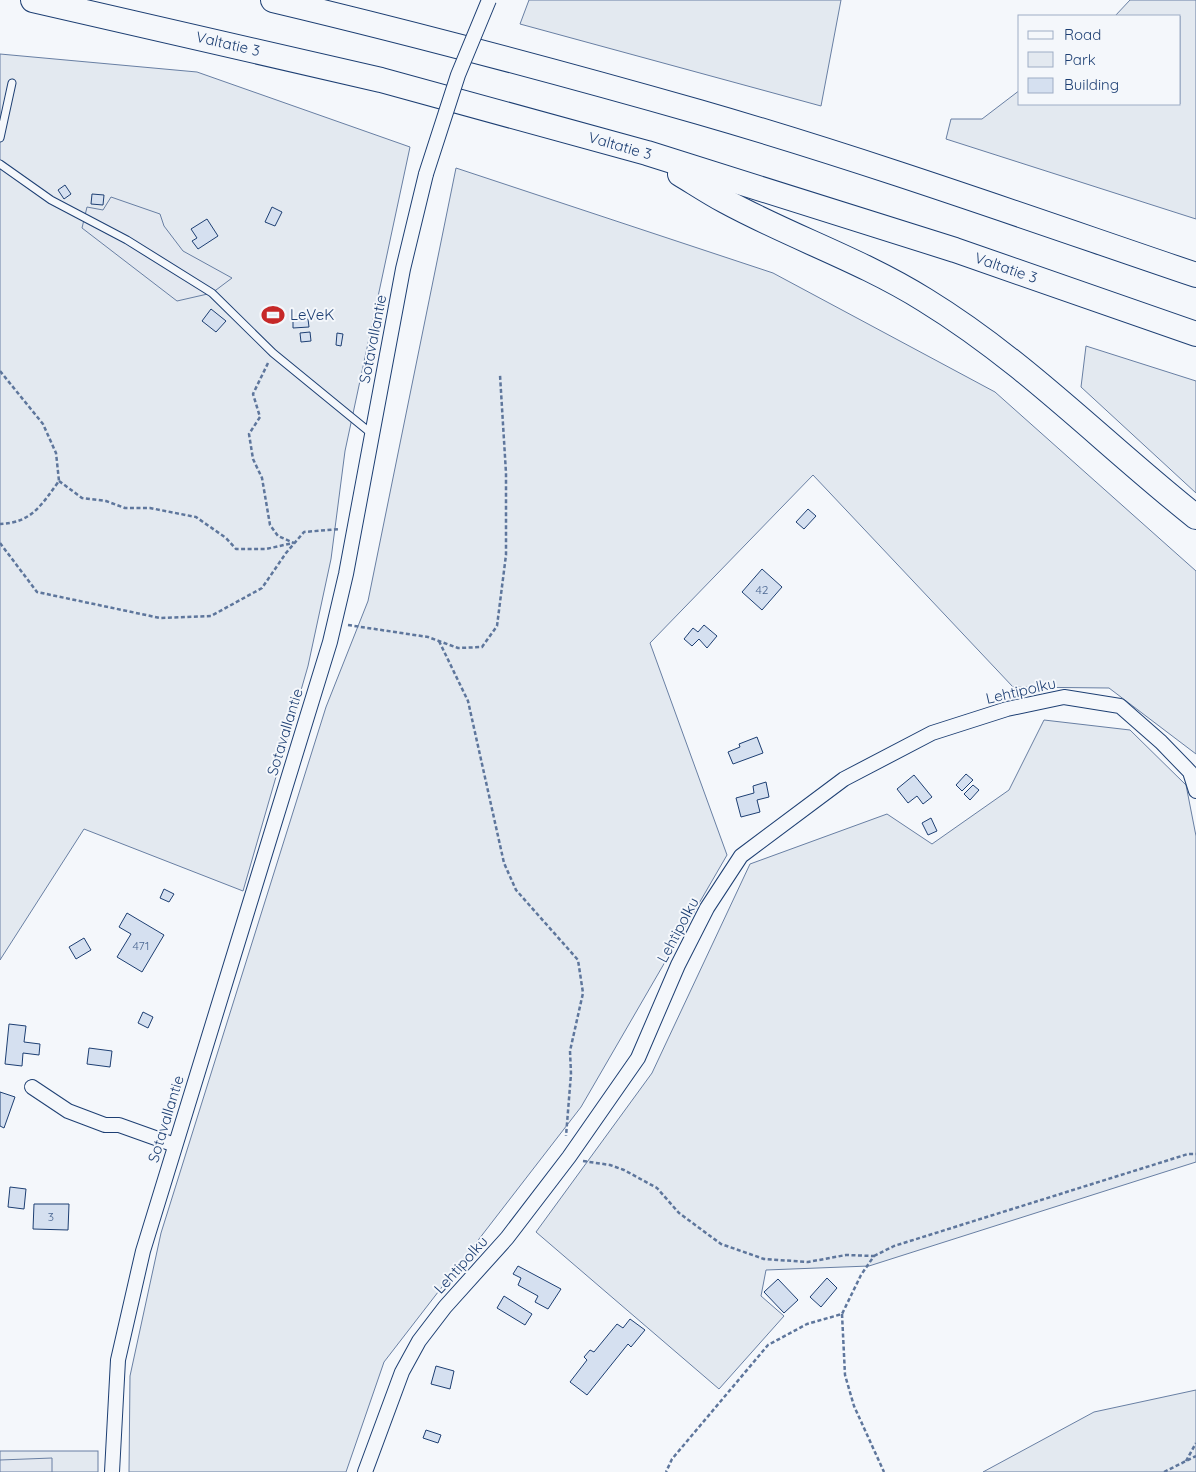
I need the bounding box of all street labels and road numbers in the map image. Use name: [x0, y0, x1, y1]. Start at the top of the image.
street label: Valtatie 3: [194, 27, 262, 60]
street label: Valtatie 3: [586, 127, 654, 164]
street label: Valtatie 3: [972, 248, 1040, 287]
street label: Sotavallantie: [355, 293, 390, 385]
street label: Lehtipolku: [984, 673, 1058, 708]
street label: Sotavallantie: [262, 686, 307, 778]
street label: Lehtipolku: [652, 894, 703, 966]
street label: Sotavallantie: [143, 1073, 188, 1165]
street label: Lehtipolku: [430, 1232, 492, 1298]

